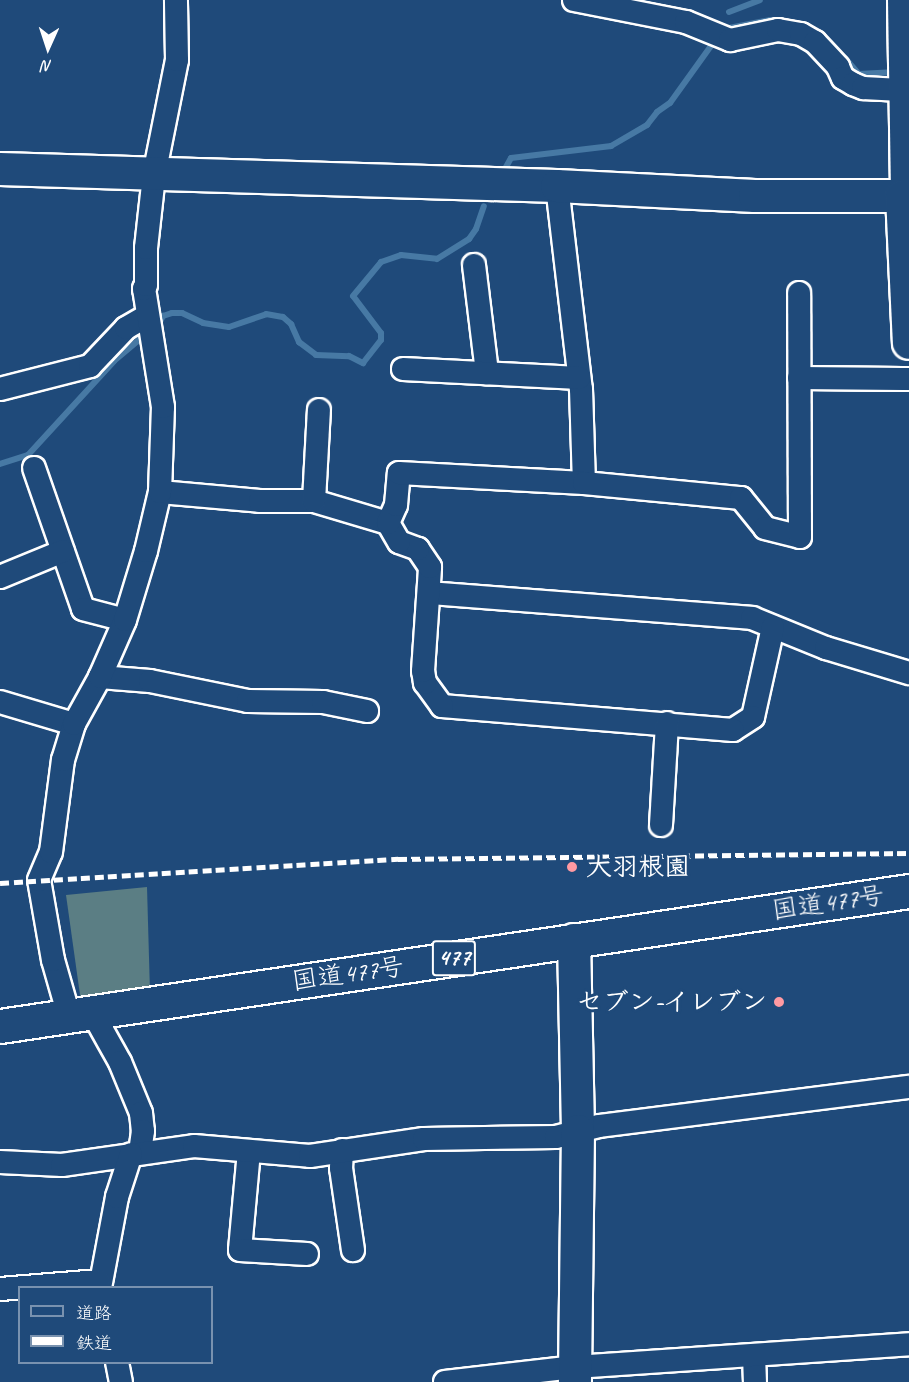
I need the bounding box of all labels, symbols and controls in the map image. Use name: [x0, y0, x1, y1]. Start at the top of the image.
north arrow: [18, 18, 78, 78]
text: N: [42, 56, 53, 76]
place label: 大羽根園: [586, 851, 690, 883]
marker: 大羽根園: [563, 858, 581, 876]
street label: 国道477号: [770, 880, 886, 926]
road number: 477: [432, 937, 476, 979]
street label: 国道477号: [290, 951, 406, 997]
place label: セブン-イレブン: [577, 986, 767, 1018]
marker: セブン-イレブン: [772, 995, 786, 1009]
legend: [18, 1286, 213, 1364]
text: 道路: [76, 1302, 112, 1324]
text: 鉄道: [76, 1332, 112, 1354]

